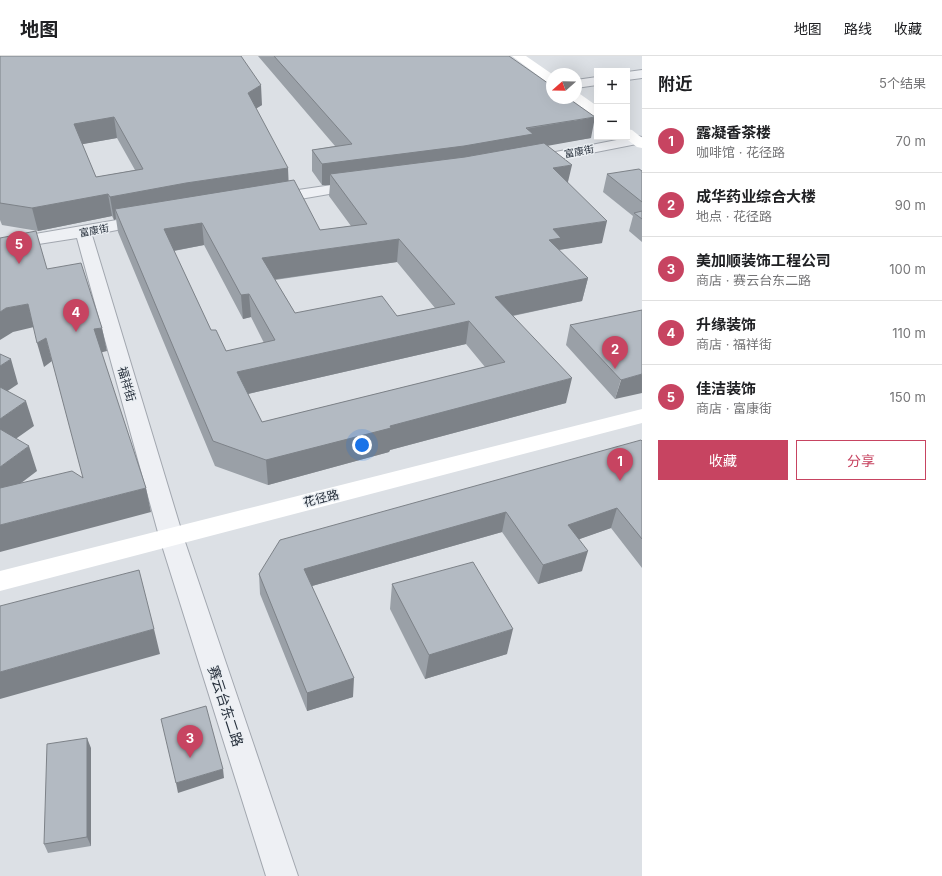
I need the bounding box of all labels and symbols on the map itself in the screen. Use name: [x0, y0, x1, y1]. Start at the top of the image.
north arrow: [546, 68, 582, 104]
street label: 富康街: [563, 142, 595, 160]
street label: 富康街: [78, 221, 110, 239]
pin: 5: [6, 231, 32, 264]
pin: 4: [63, 299, 89, 332]
pin: 2: [602, 336, 628, 369]
street label: 福祥街: [115, 365, 139, 403]
your location: [352, 435, 372, 455]
pin: 1: [607, 448, 633, 481]
street label: 花径路: [302, 486, 340, 510]
street label: 赛云台东二路: [205, 663, 247, 749]
pin: 3: [177, 725, 203, 758]

